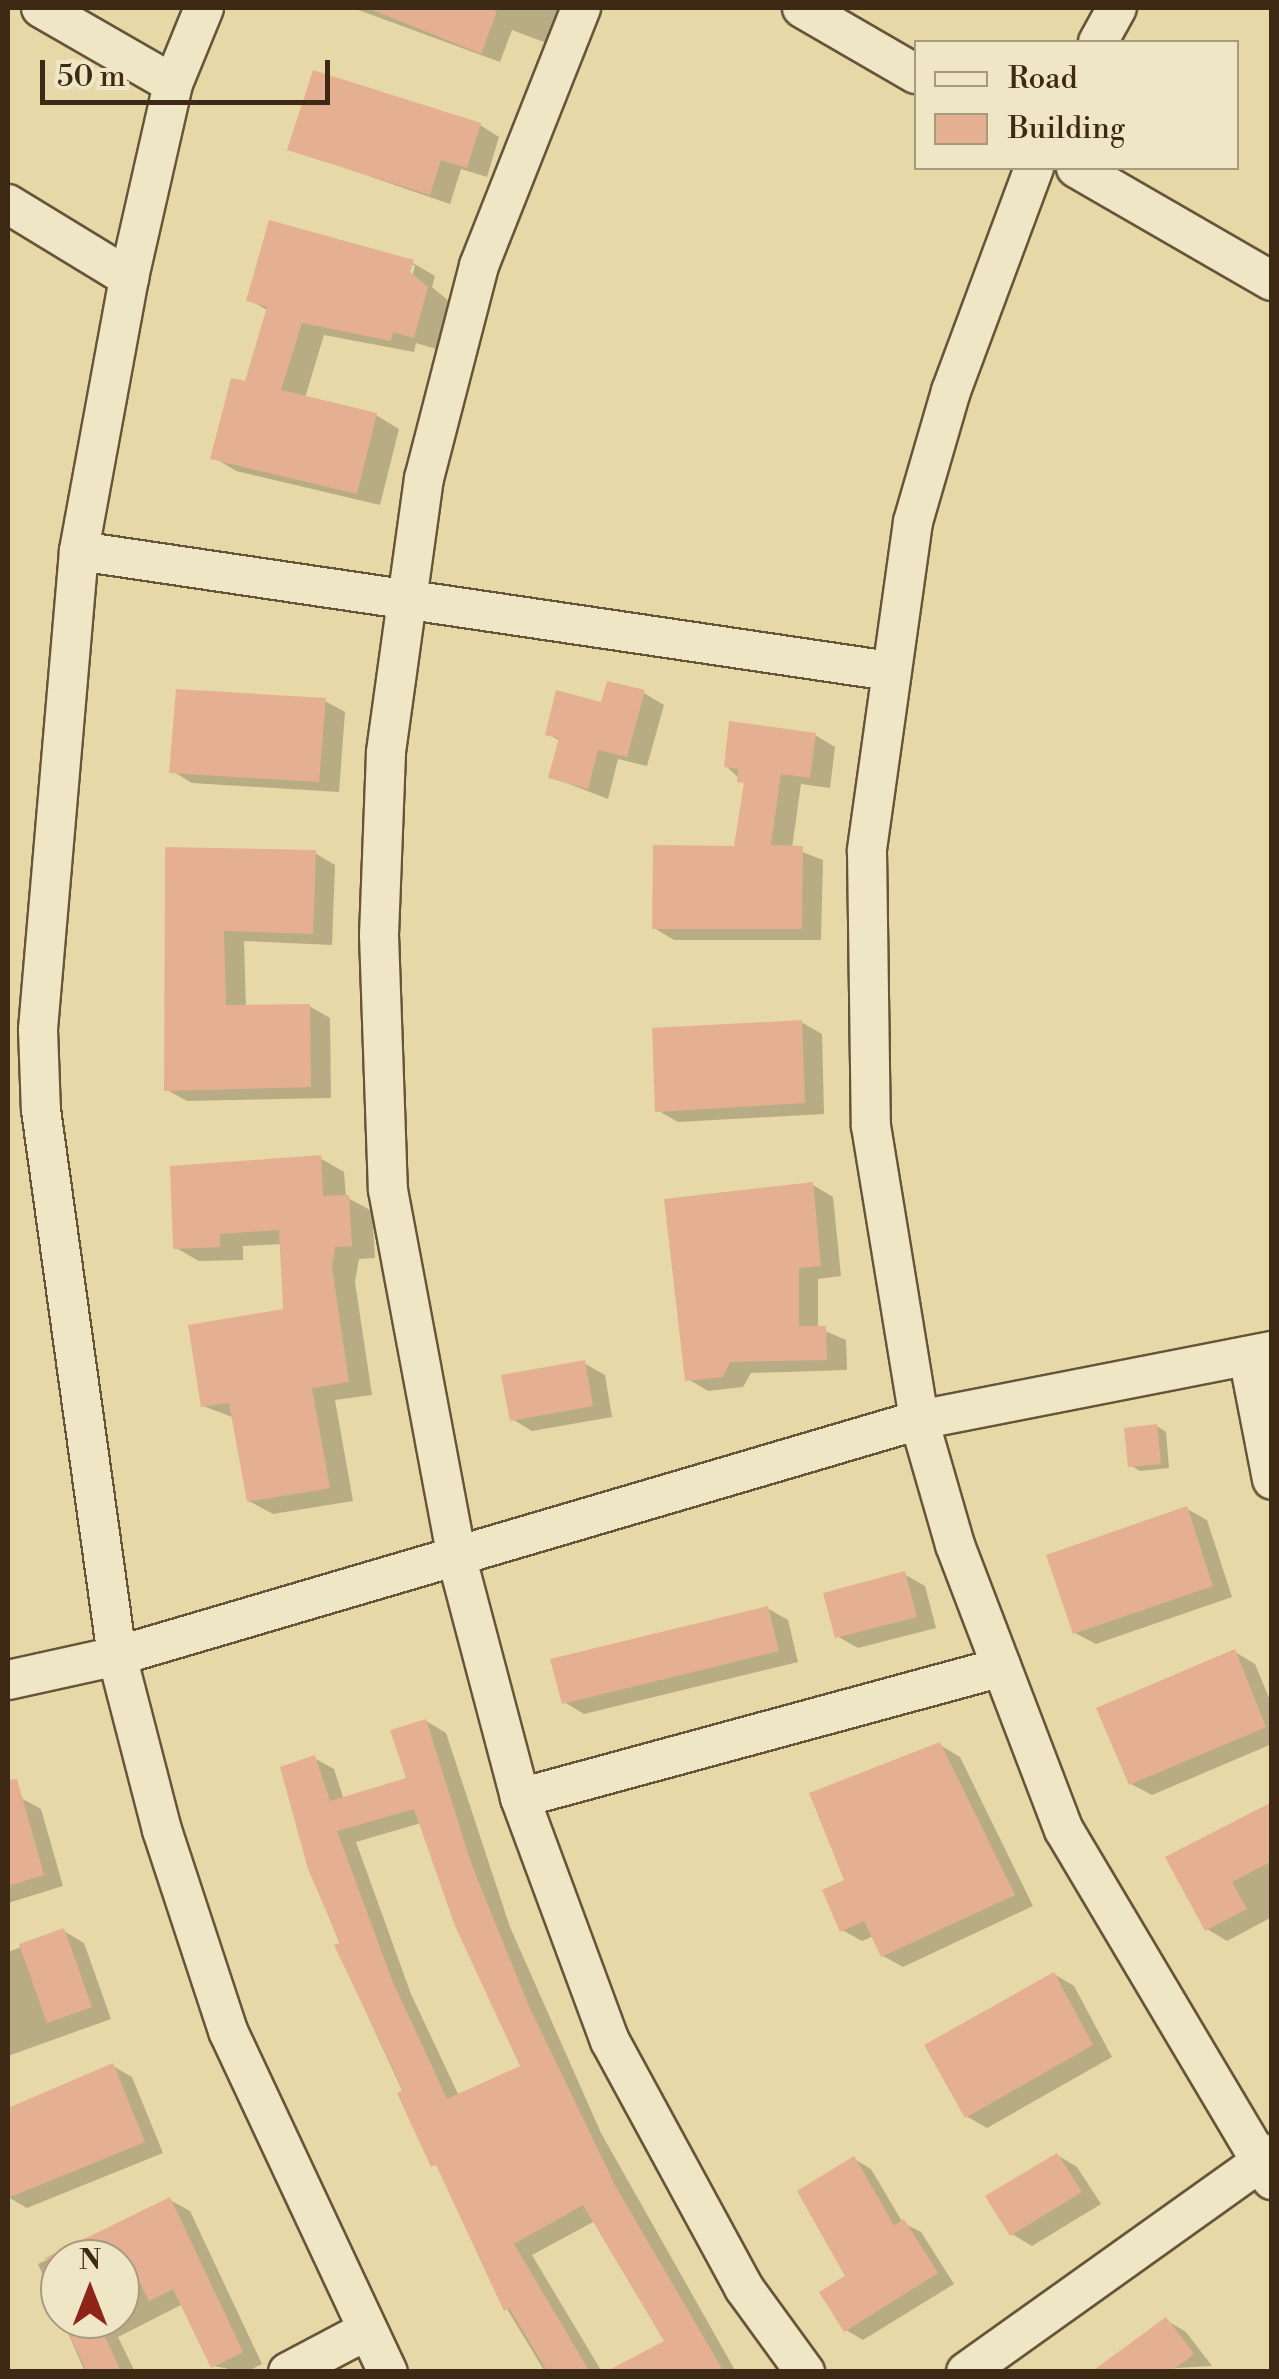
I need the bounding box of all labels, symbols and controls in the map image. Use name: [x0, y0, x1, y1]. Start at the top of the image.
scale bar: [45, 40, 335, 102]
legend: [914, 40, 1239, 170]
text: 50 m: [57, 58, 126, 96]
text: Road: [1008, 60, 1078, 98]
text: Building: [1008, 110, 1125, 148]
north arrow: [40, 2239, 140, 2339]
text: N: [79, 2243, 101, 2278]

